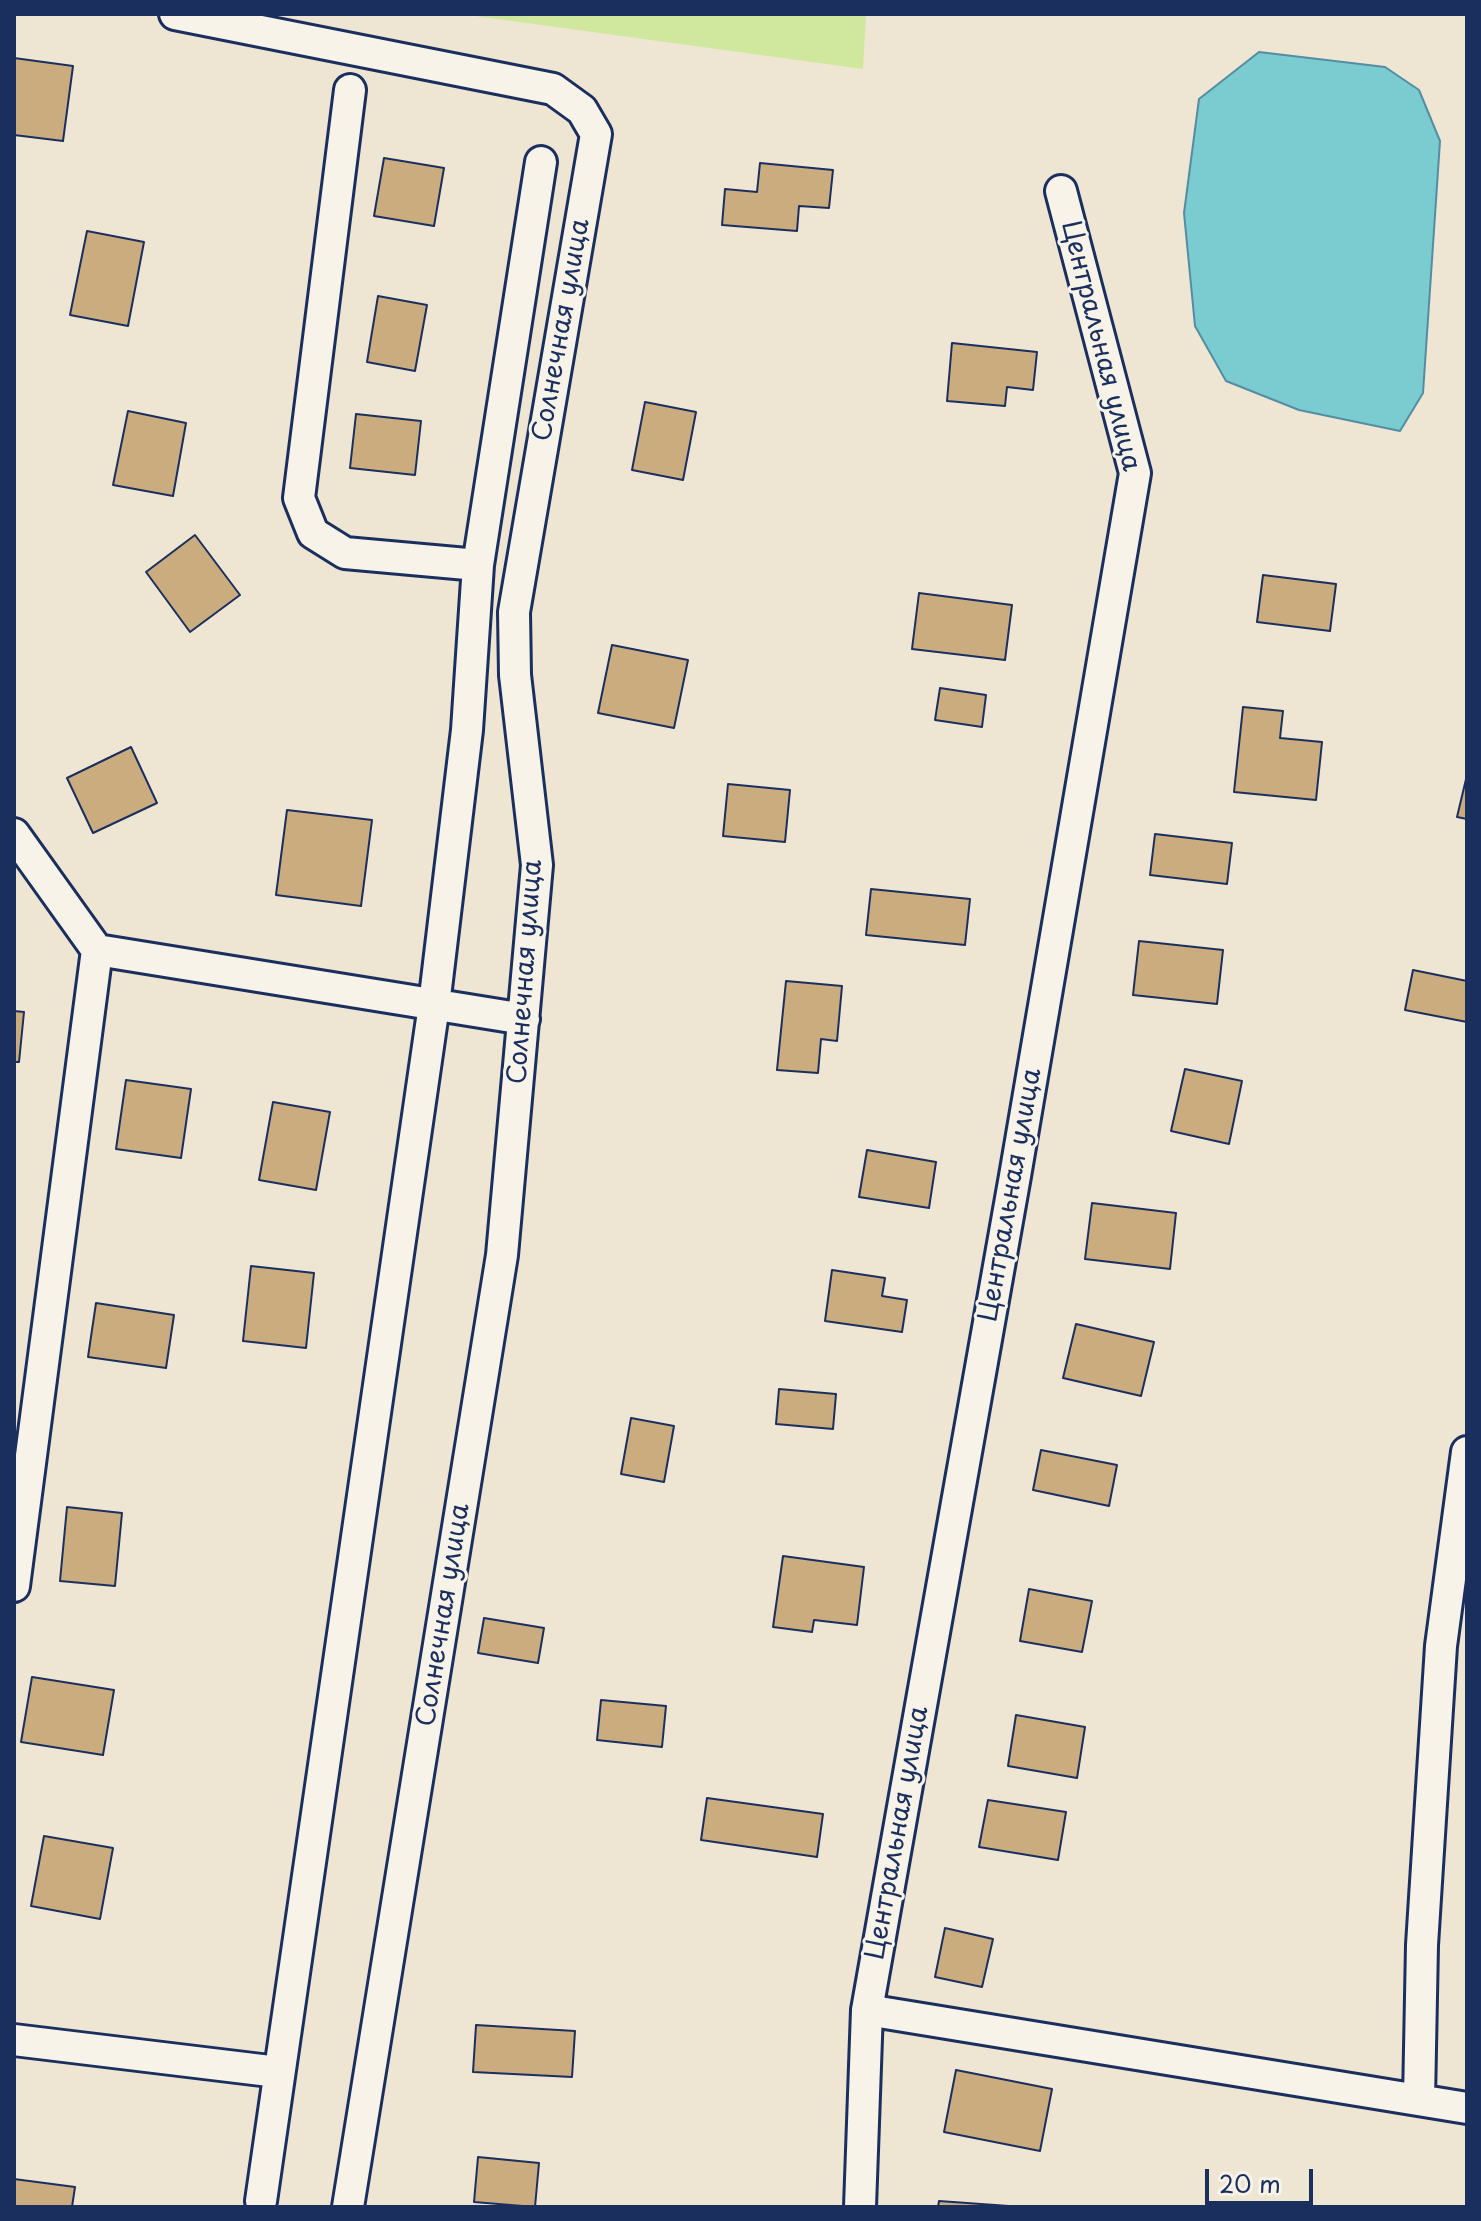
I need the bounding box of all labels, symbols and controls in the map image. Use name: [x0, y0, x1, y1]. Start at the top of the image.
street label: Солнечная улица: [527, 216, 597, 444]
street label: Центральная улица: [1054, 218, 1146, 474]
street label: Солнечная улица: [503, 859, 549, 1085]
street label: Центральная улица: [973, 1066, 1049, 1324]
street label: Солнечная улица: [411, 1501, 477, 1729]
street label: Центральная улица: [860, 1704, 936, 1962]
scale bar: [1209, 2153, 1317, 2203]
text: 20 m: [1219, 2165, 1281, 2201]

